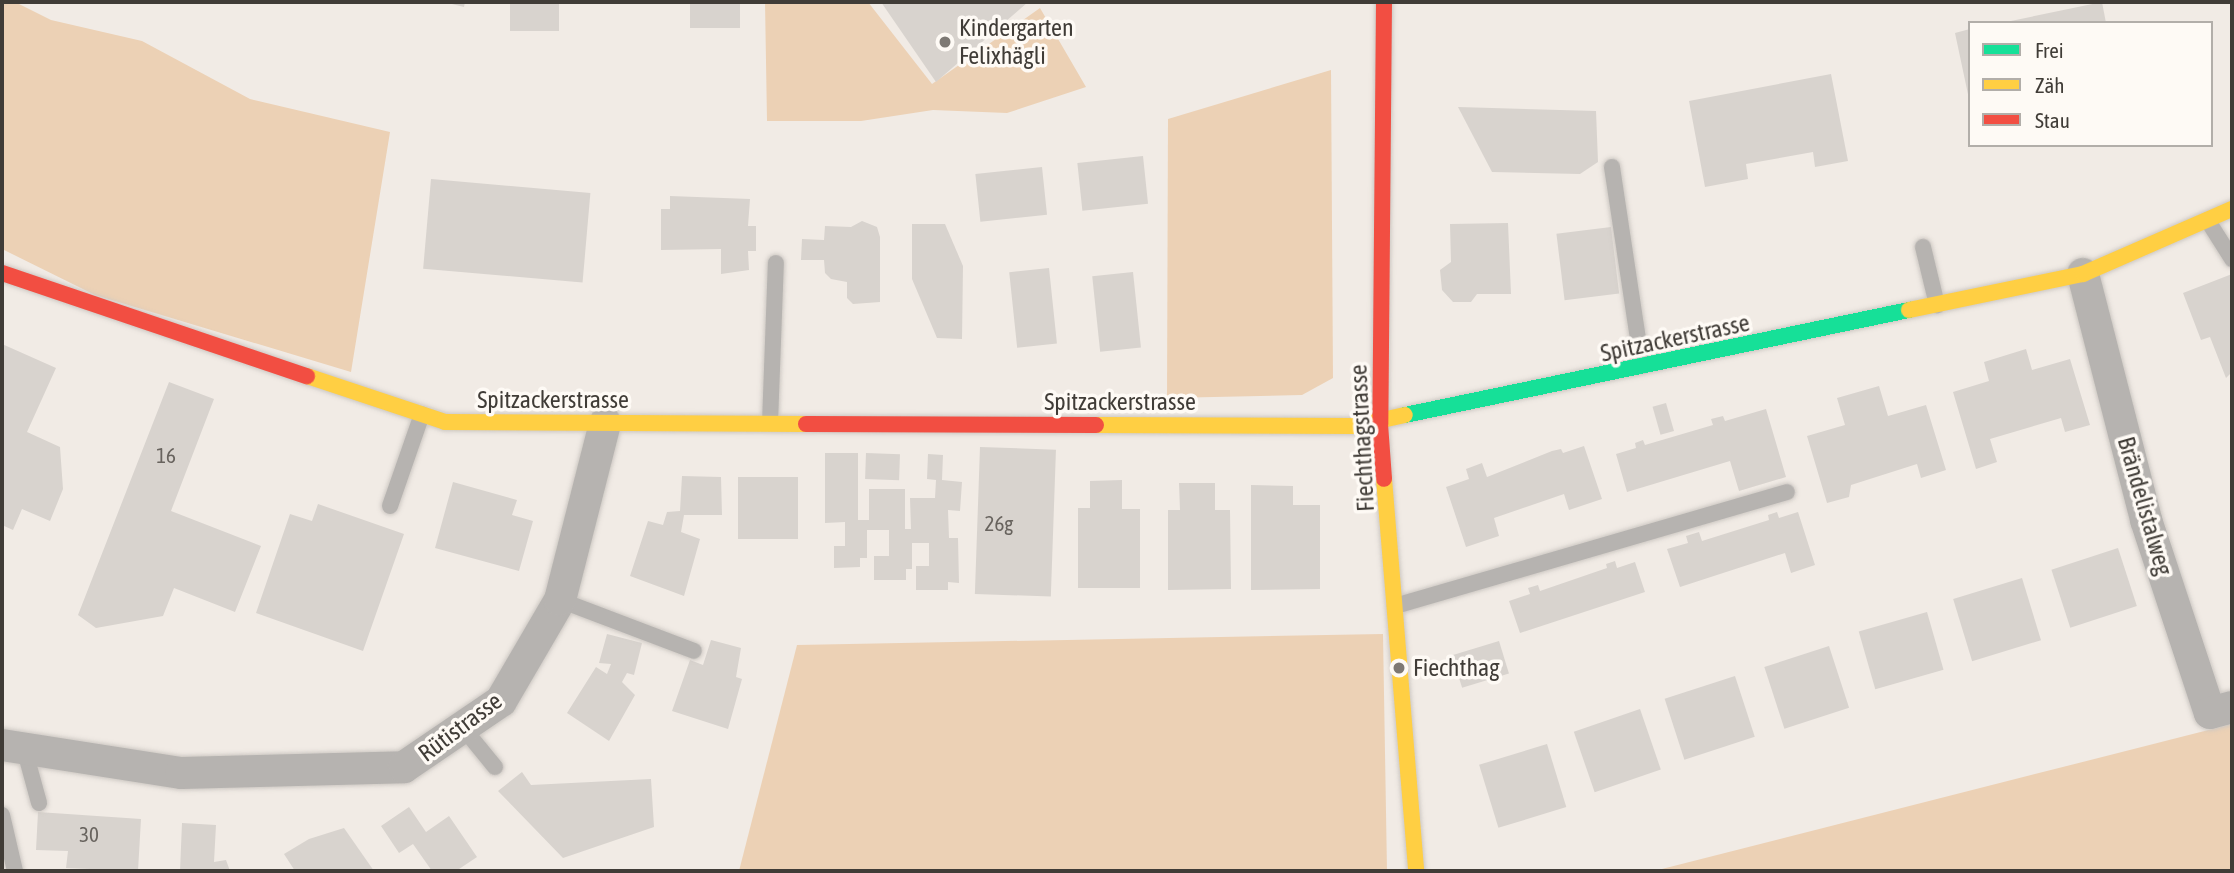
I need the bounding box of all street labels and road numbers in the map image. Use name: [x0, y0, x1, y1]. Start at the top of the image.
street label: Spitzackerstrasse: [1598, 308, 1752, 368]
street label: Fiechthagstrasse: [1344, 364, 1380, 512]
street label: Spitzackerstrasse: [477, 386, 629, 414]
street label: Spitzackerstrasse: [1044, 388, 1196, 416]
street label: Brändelistalweg: [2111, 433, 2179, 579]
street label: Rütistrasse: [413, 686, 507, 768]

